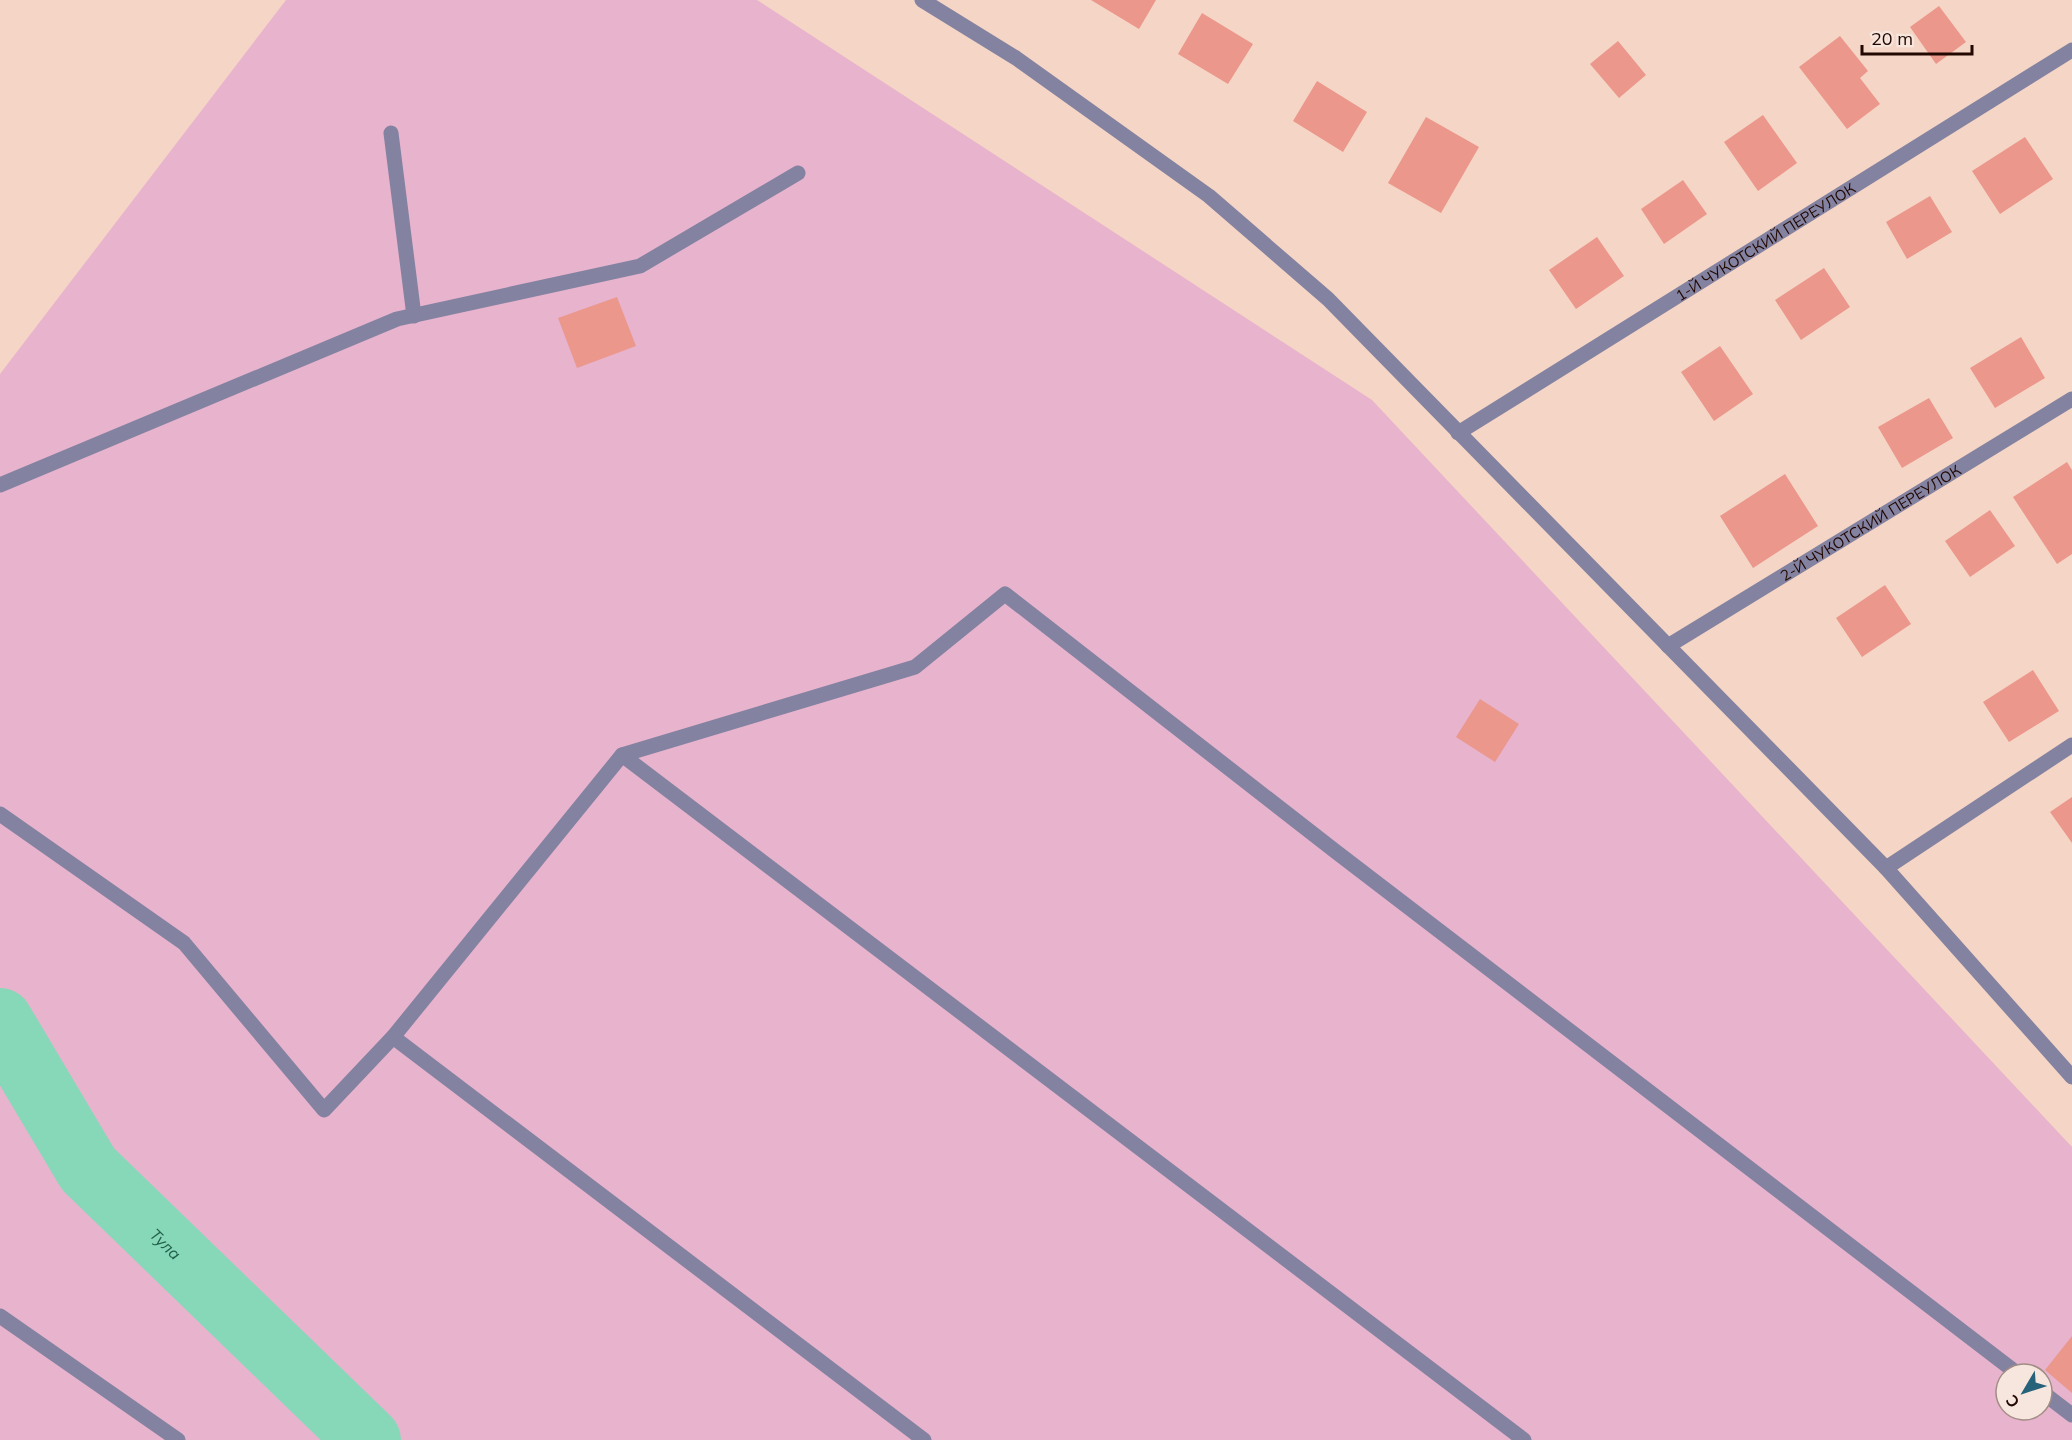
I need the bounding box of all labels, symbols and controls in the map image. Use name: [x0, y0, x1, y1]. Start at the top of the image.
scale bar: [1862, 18, 1972, 56]
text: 20 m: [1871, 27, 1913, 50]
street label: 1-Й ЧУКОТСКИЙ ПЕРЕУЛОК: [1672, 178, 1859, 305]
street label: 2-Й ЧУКОТСКИЙ ПЕРЕУЛОК: [1776, 460, 1964, 585]
water label: Тула: [146, 1224, 185, 1264]
north arrow: [1994, 1362, 2054, 1422]
text: С: [2001, 1391, 2024, 1412]

